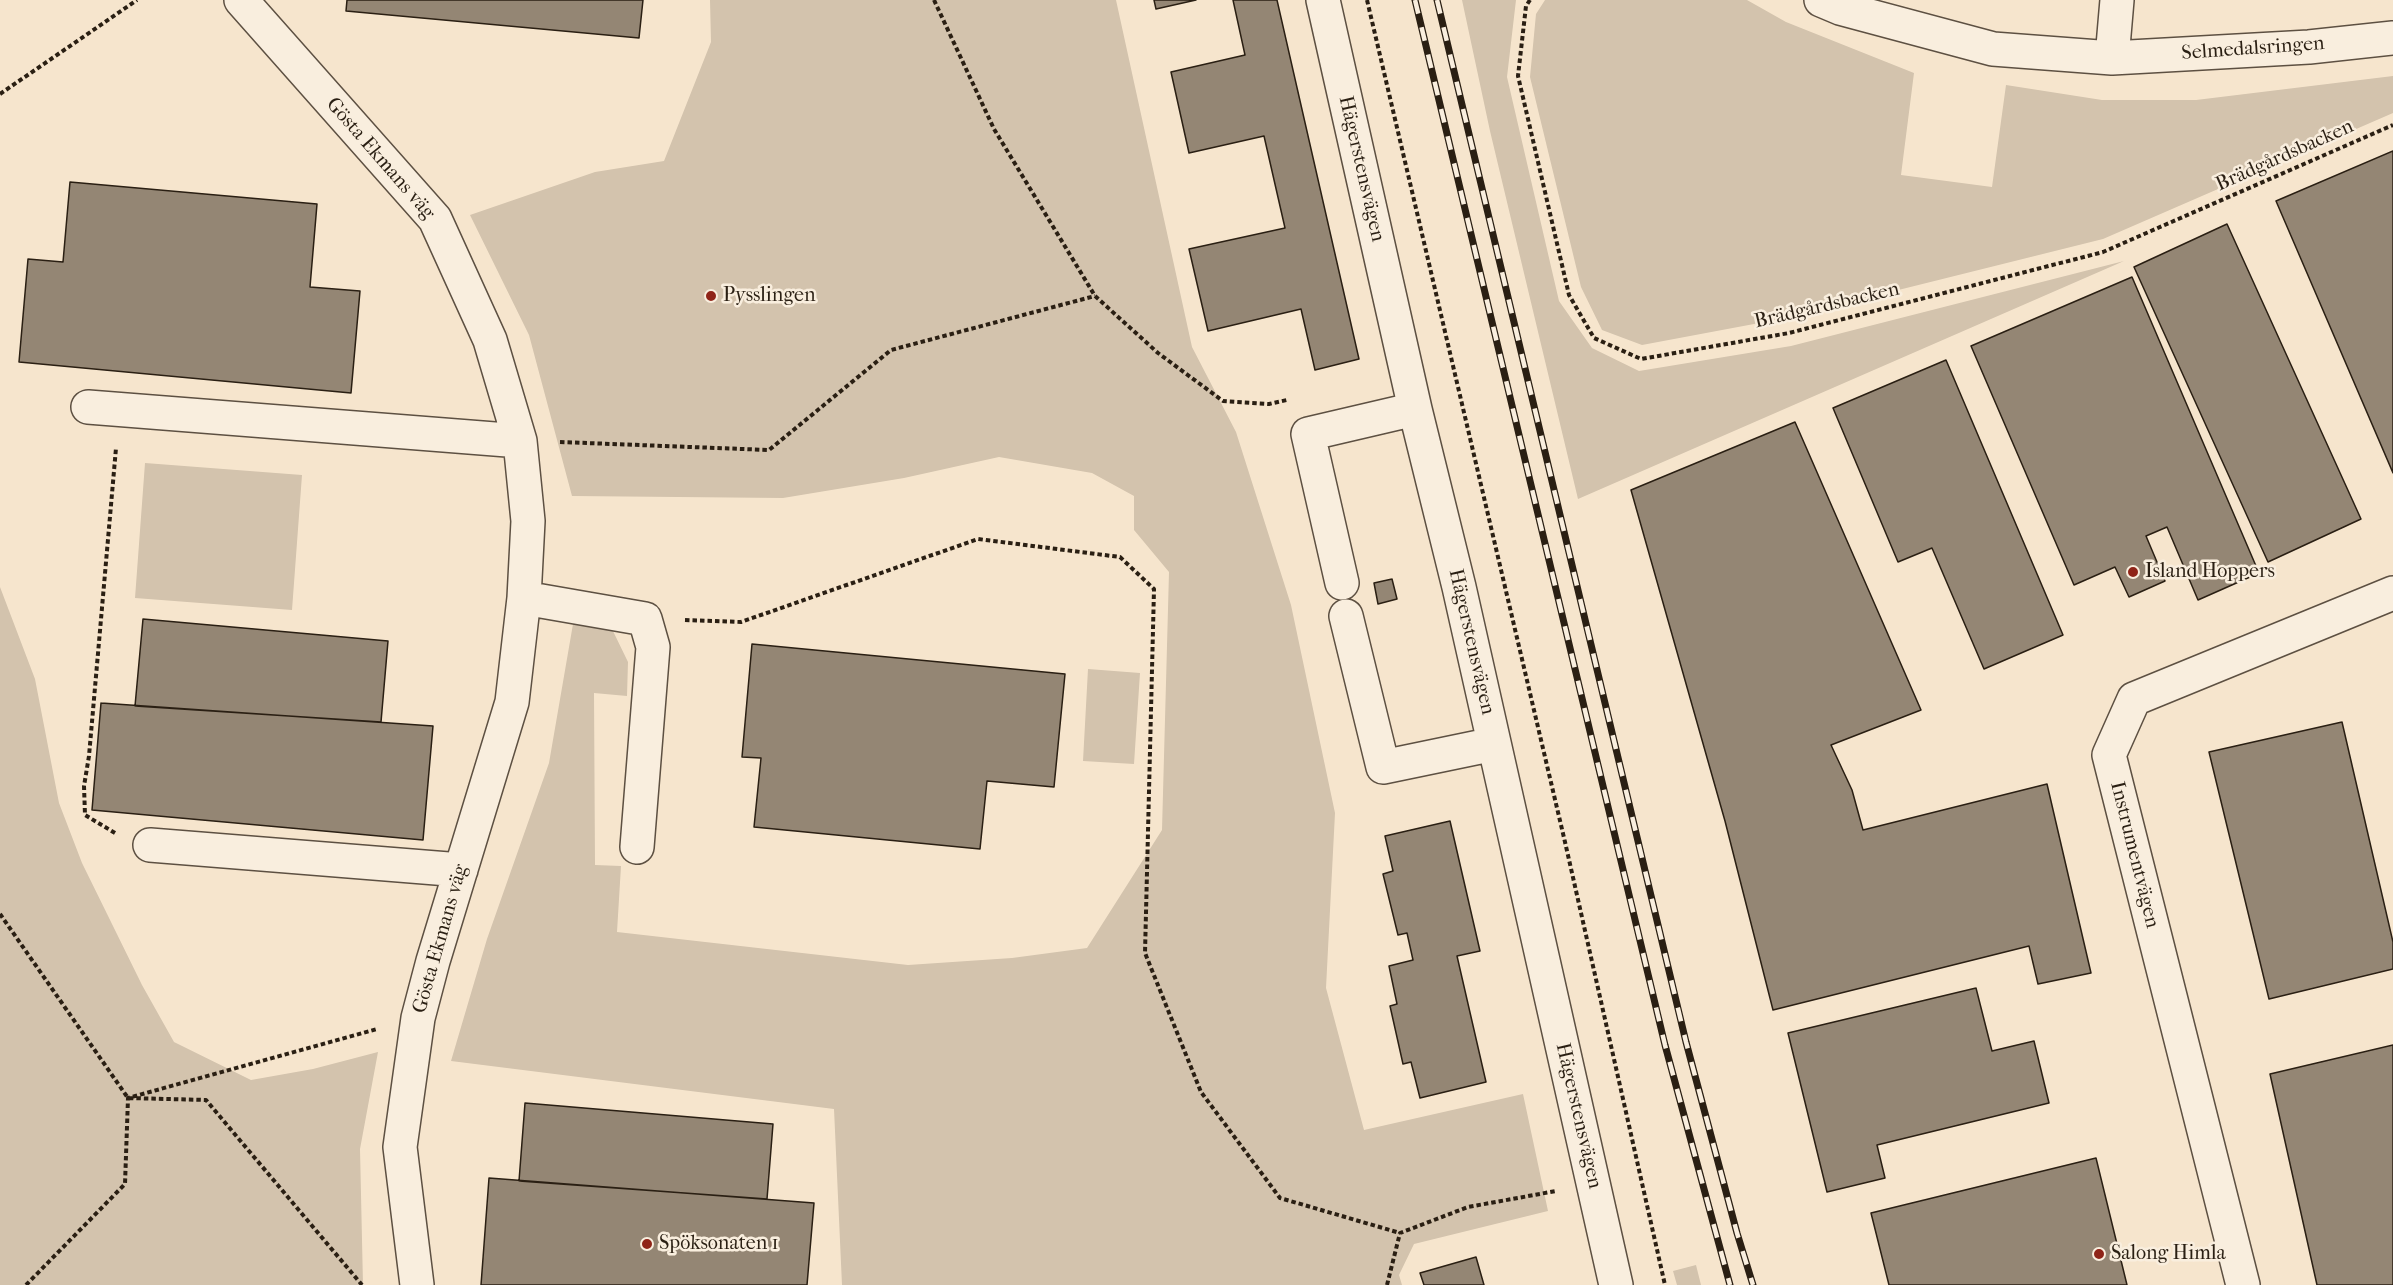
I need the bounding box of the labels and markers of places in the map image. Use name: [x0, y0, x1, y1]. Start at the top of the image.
place label: Pysslingen: [723, 284, 816, 308]
marker: Pysslingen: [704, 289, 718, 303]
place label: Island Hoppers: [2145, 560, 2275, 584]
marker: Island Hoppers: [2126, 565, 2140, 579]
place label: Spöksonaten 1: [659, 1232, 779, 1256]
marker: Spöksonaten 1: [640, 1237, 654, 1251]
place label: Salong Himla: [2111, 1242, 2226, 1266]
marker: Salong Himla: [2092, 1247, 2106, 1261]

